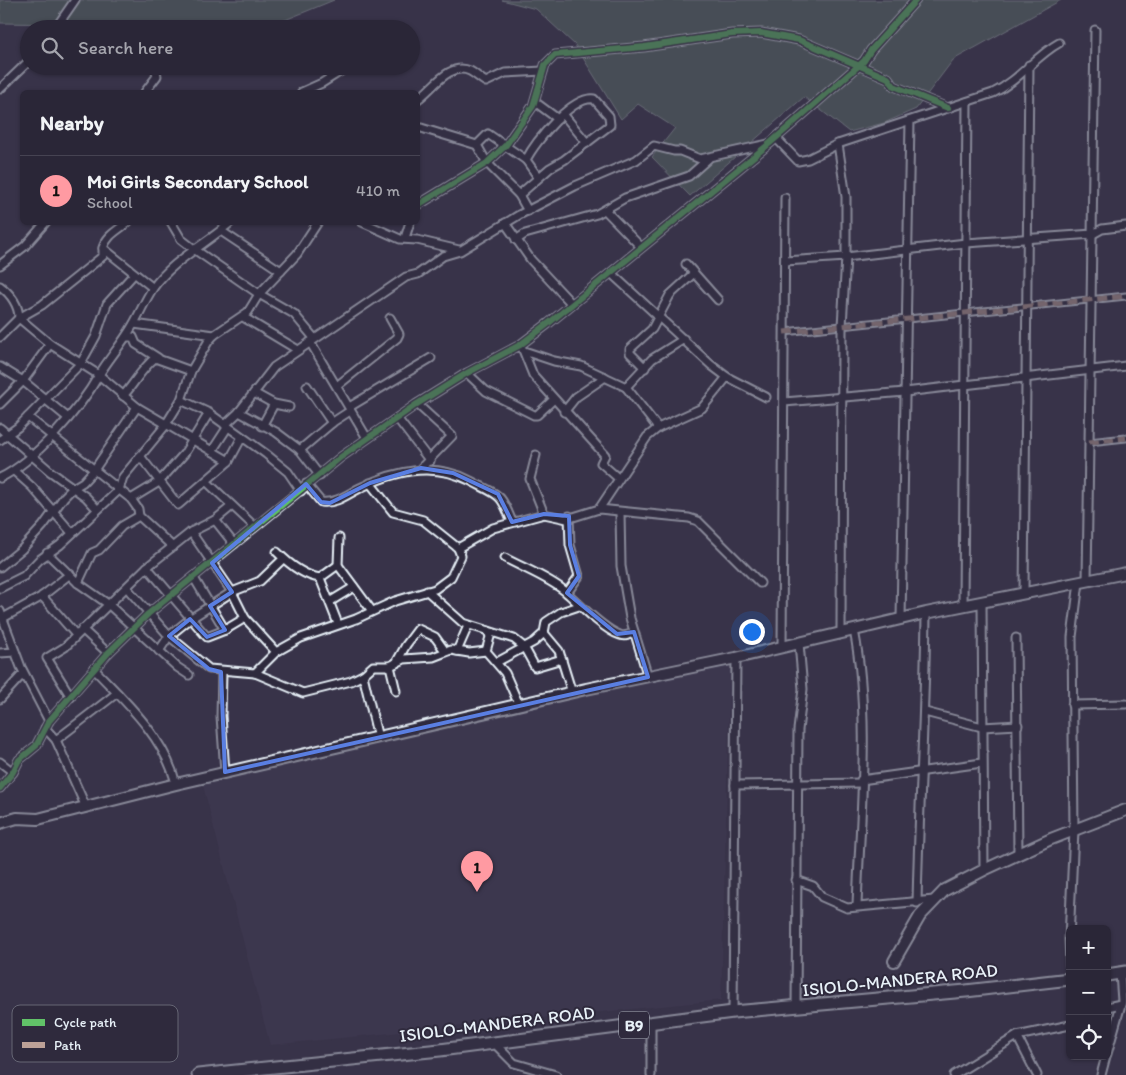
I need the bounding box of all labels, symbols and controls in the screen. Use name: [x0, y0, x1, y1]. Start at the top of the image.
search box: [20, 20, 420, 75]
icon: search: [38, 34, 66, 62]
text: Search here: [78, 36, 173, 59]
text: Nearby: [40, 110, 104, 135]
text: Moi Girls Secondary School: [87, 170, 308, 193]
text: 1: [52, 181, 60, 200]
text: 410 m: [356, 181, 400, 200]
text: School: [87, 193, 133, 212]
your location: [739, 619, 765, 645]
pin: 1: [461, 851, 493, 892]
map controls: [1066, 925, 1111, 1060]
button: +: [1066, 925, 1111, 970]
street label: ISIOLO-MANDERA ROAD: [801, 959, 999, 1001]
button: −: [1066, 970, 1111, 1015]
street label: ISIOLO-MANDERA ROAD: [398, 1001, 596, 1047]
legend: [12, 1005, 178, 1062]
road number: B9: [619, 1012, 649, 1038]
text: Cycle path: [54, 1014, 117, 1031]
button: locate: [1066, 1015, 1111, 1060]
text: Path: [54, 1037, 81, 1054]

